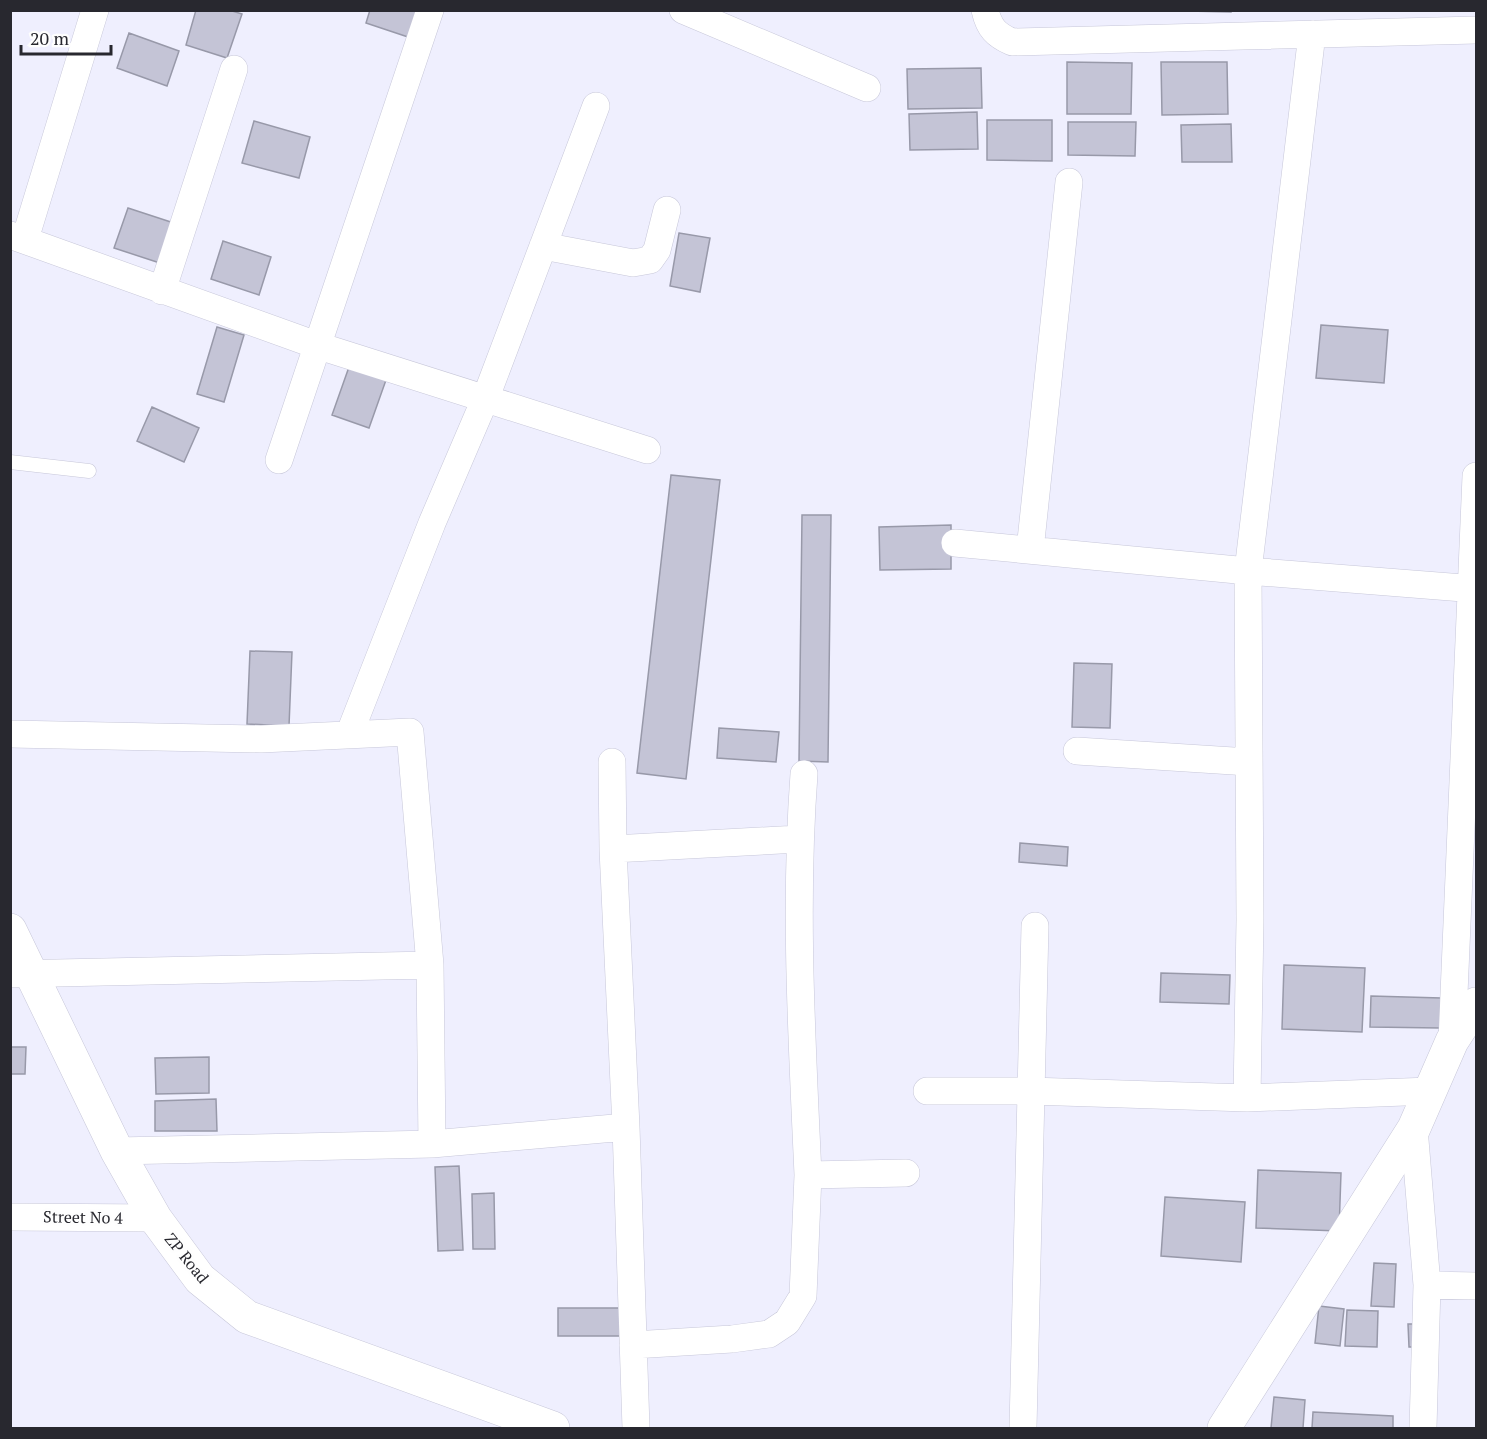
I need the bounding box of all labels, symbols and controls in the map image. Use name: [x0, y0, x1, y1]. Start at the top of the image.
scale bar: [21, 18, 111, 56]
text: 20 m: [30, 26, 70, 50]
street label: Street No 4: [43, 1205, 123, 1229]
street label: ZP Road: [160, 1228, 214, 1288]

